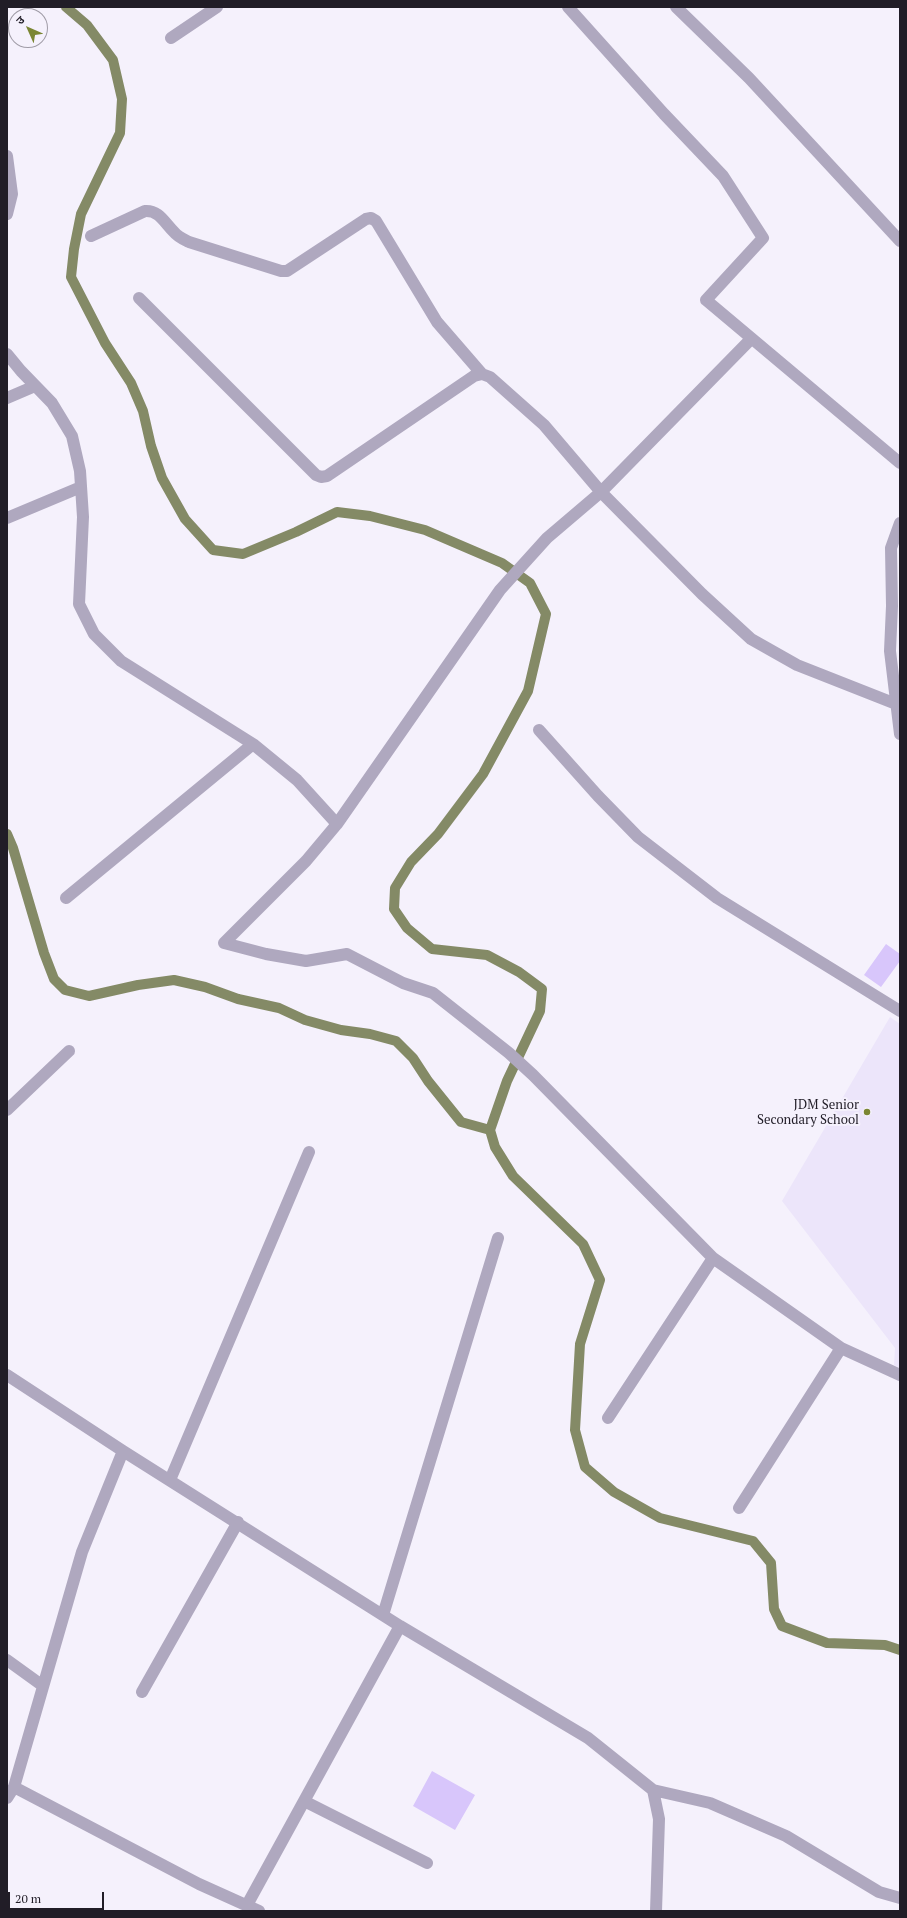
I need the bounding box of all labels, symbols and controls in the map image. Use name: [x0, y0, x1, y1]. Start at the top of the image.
north arrow: [8, 8, 48, 48]
text: उ: [13, 13, 27, 27]
place label: JDM Senior Secondary School: [757, 1097, 859, 1128]
marker: JDM Senior Secondary School: [862, 1107, 872, 1117]
scale bar: [10, 1884, 106, 1910]
text: 20 m: [15, 1891, 41, 1906]

